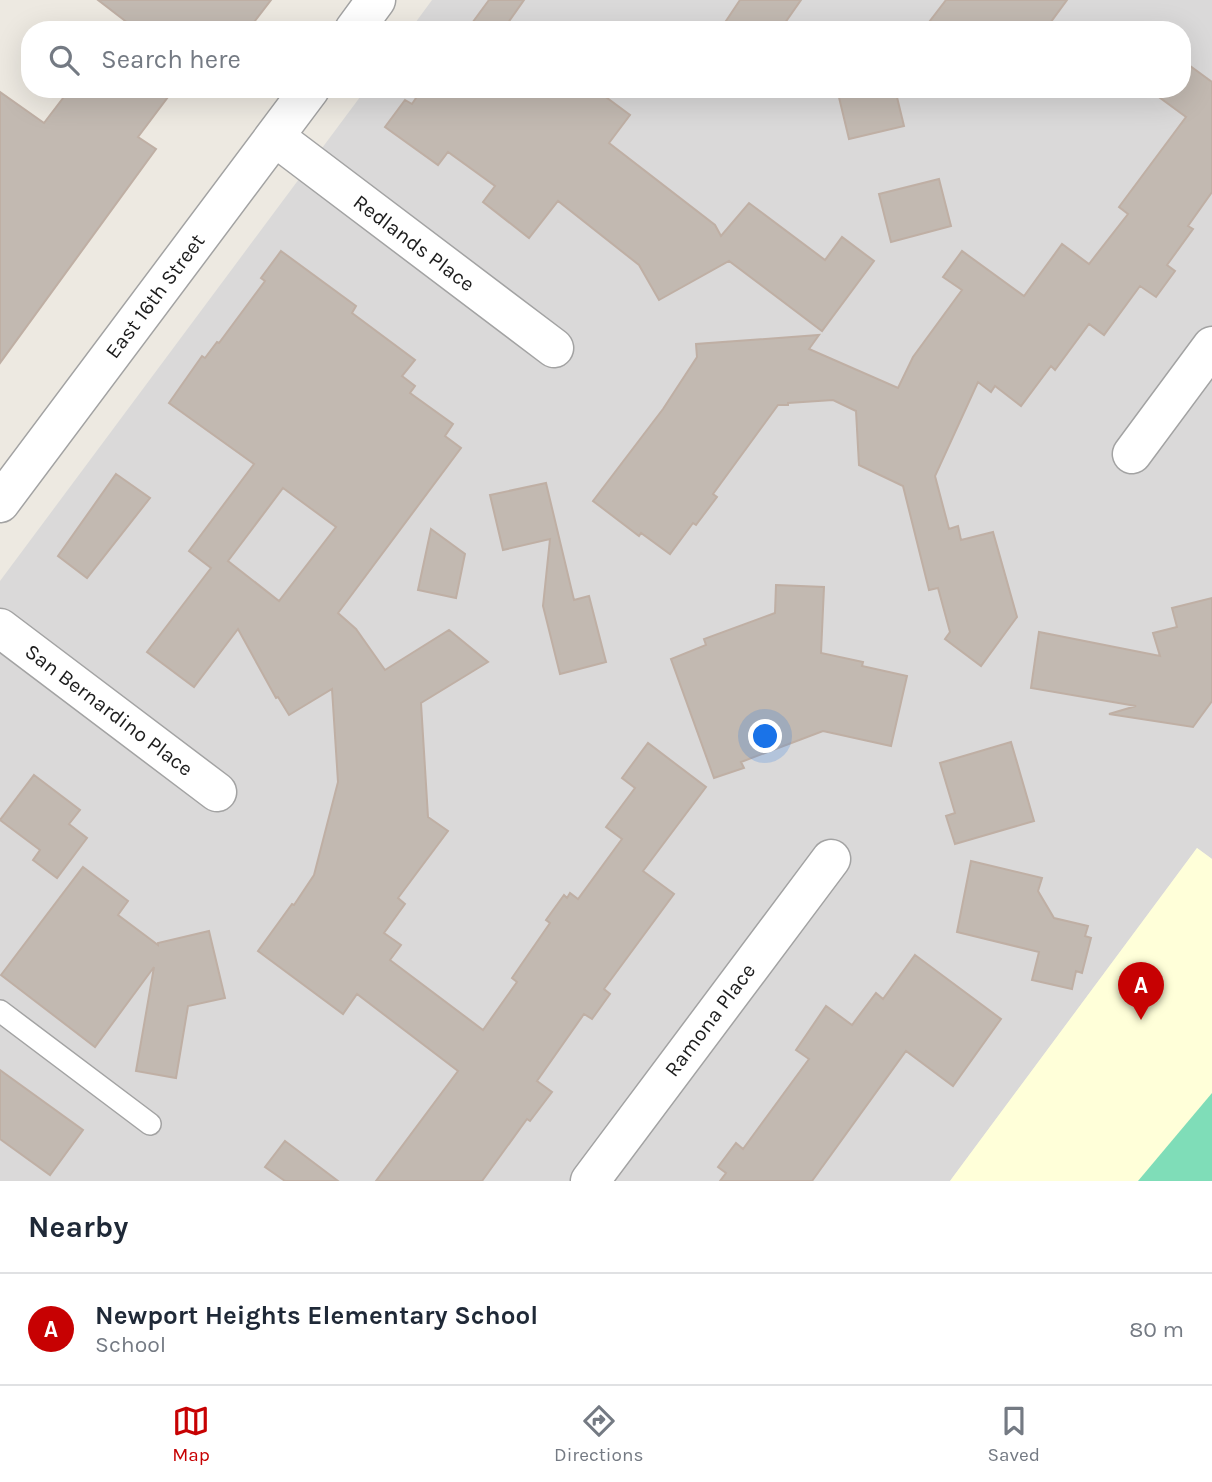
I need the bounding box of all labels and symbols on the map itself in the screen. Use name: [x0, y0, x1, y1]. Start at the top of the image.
street label: Redlands Place: [349, 190, 479, 296]
street label: East 16th Street: [100, 229, 210, 363]
street label: San Bernardino Place: [20, 639, 198, 781]
your location: [748, 719, 782, 753]
street label: Ramona Place: [660, 959, 760, 1081]
pin: A: [1118, 962, 1164, 1020]

